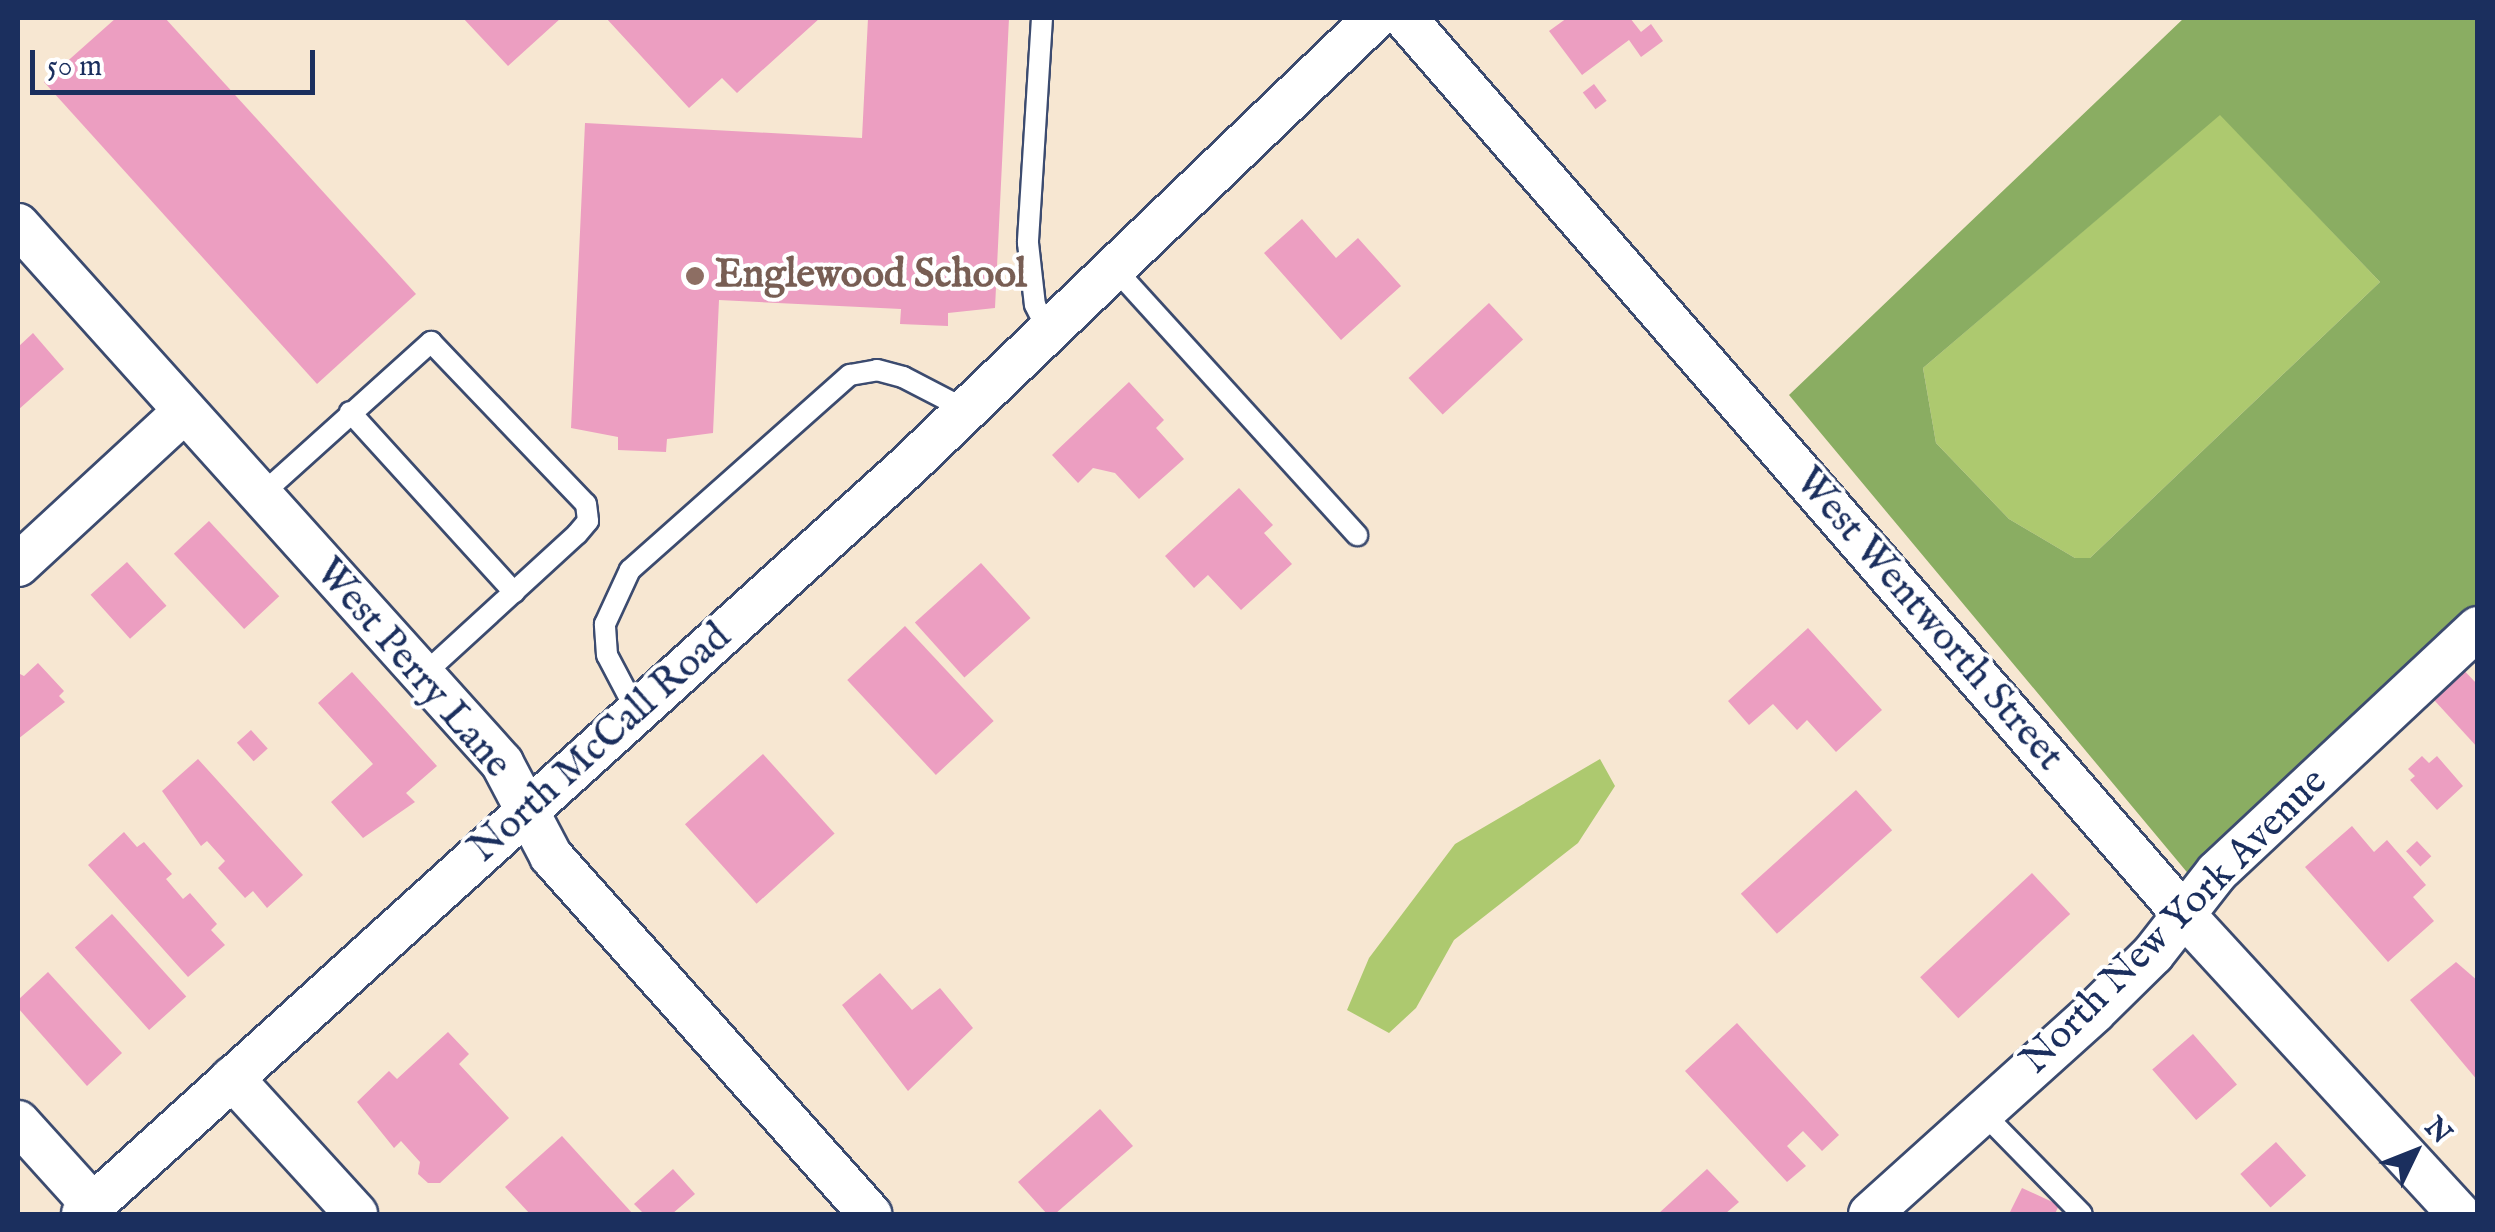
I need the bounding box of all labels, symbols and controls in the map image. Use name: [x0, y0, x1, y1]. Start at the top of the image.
scale bar: [35, 30, 320, 92]
text: 50 m: [47, 48, 102, 86]
place label: Englewood School: [715, 252, 1027, 300]
marker: Englewood School: [684, 265, 706, 287]
street label: West Wentworth Street: [1783, 459, 2073, 781]
street label: West Perry Lane: [304, 549, 520, 789]
street label: North McCall Road: [461, 614, 741, 874]
street label: North New York Avenue: [2012, 759, 2338, 1085]
north arrow: [2365, 1102, 2465, 1202]
text: N: [2416, 1110, 2458, 1152]

